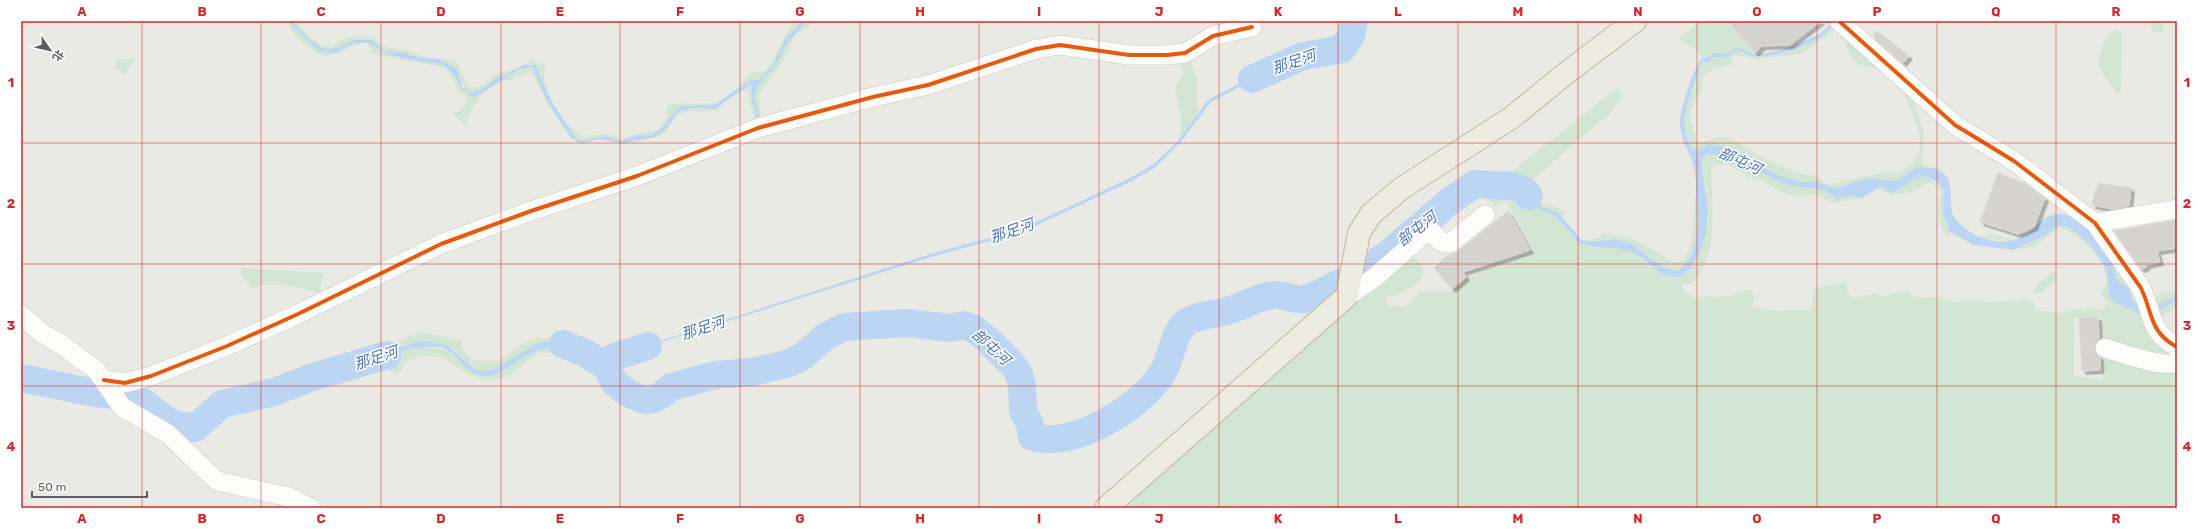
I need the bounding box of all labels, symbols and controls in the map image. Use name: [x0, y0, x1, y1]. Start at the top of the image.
text: A: [77, 4, 87, 19]
text: B: [197, 4, 207, 19]
text: C: [316, 4, 326, 19]
text: D: [436, 4, 446, 19]
text: E: [556, 4, 564, 19]
text: F: [676, 4, 684, 19]
text: G: [795, 4, 805, 19]
text: H: [915, 4, 925, 19]
text: I: [1037, 4, 1041, 19]
text: J: [1155, 4, 1163, 19]
text: K: [1274, 4, 1283, 19]
text: L: [1394, 4, 1402, 19]
text: M: [1513, 4, 1523, 19]
text: N: [1633, 4, 1643, 19]
text: O: [1752, 4, 1762, 19]
text: P: [1873, 4, 1882, 19]
text: Q: [1991, 4, 2001, 19]
text: R: [2112, 4, 2121, 19]
north arrow: [30, 30, 70, 70]
water label: 那足河: [1270, 45, 1321, 78]
text: 北: [49, 47, 66, 64]
text: 1: [8, 75, 14, 90]
text: 1: [2184, 75, 2190, 90]
water label: 部屯河: [1716, 144, 1767, 180]
text: 2: [7, 196, 15, 211]
text: 2: [2183, 196, 2191, 211]
water label: 部屯河: [1394, 206, 1443, 250]
water label: 那足河: [988, 214, 1039, 247]
water label: 那足河: [679, 312, 730, 344]
text: 3: [7, 318, 16, 333]
text: 3: [2183, 318, 2192, 333]
water label: 部屯河: [968, 325, 1016, 371]
water label: 那足河: [352, 342, 403, 374]
text: 4: [7, 439, 16, 454]
text: 4: [2183, 439, 2192, 454]
scale bar: [32, 473, 147, 499]
text: 50 m: [38, 480, 66, 494]
text: A: [77, 511, 87, 526]
text: B: [197, 511, 207, 526]
text: C: [316, 511, 326, 526]
text: D: [436, 511, 446, 526]
text: E: [556, 511, 564, 526]
text: F: [676, 511, 684, 526]
text: G: [795, 511, 805, 526]
text: H: [915, 511, 925, 526]
text: I: [1037, 511, 1041, 526]
text: J: [1155, 511, 1163, 526]
text: K: [1274, 511, 1283, 526]
text: L: [1394, 511, 1402, 526]
text: M: [1513, 511, 1523, 526]
text: N: [1633, 511, 1643, 526]
text: O: [1752, 511, 1762, 526]
text: P: [1873, 511, 1882, 526]
text: Q: [1991, 511, 2001, 526]
text: R: [2112, 511, 2121, 526]

